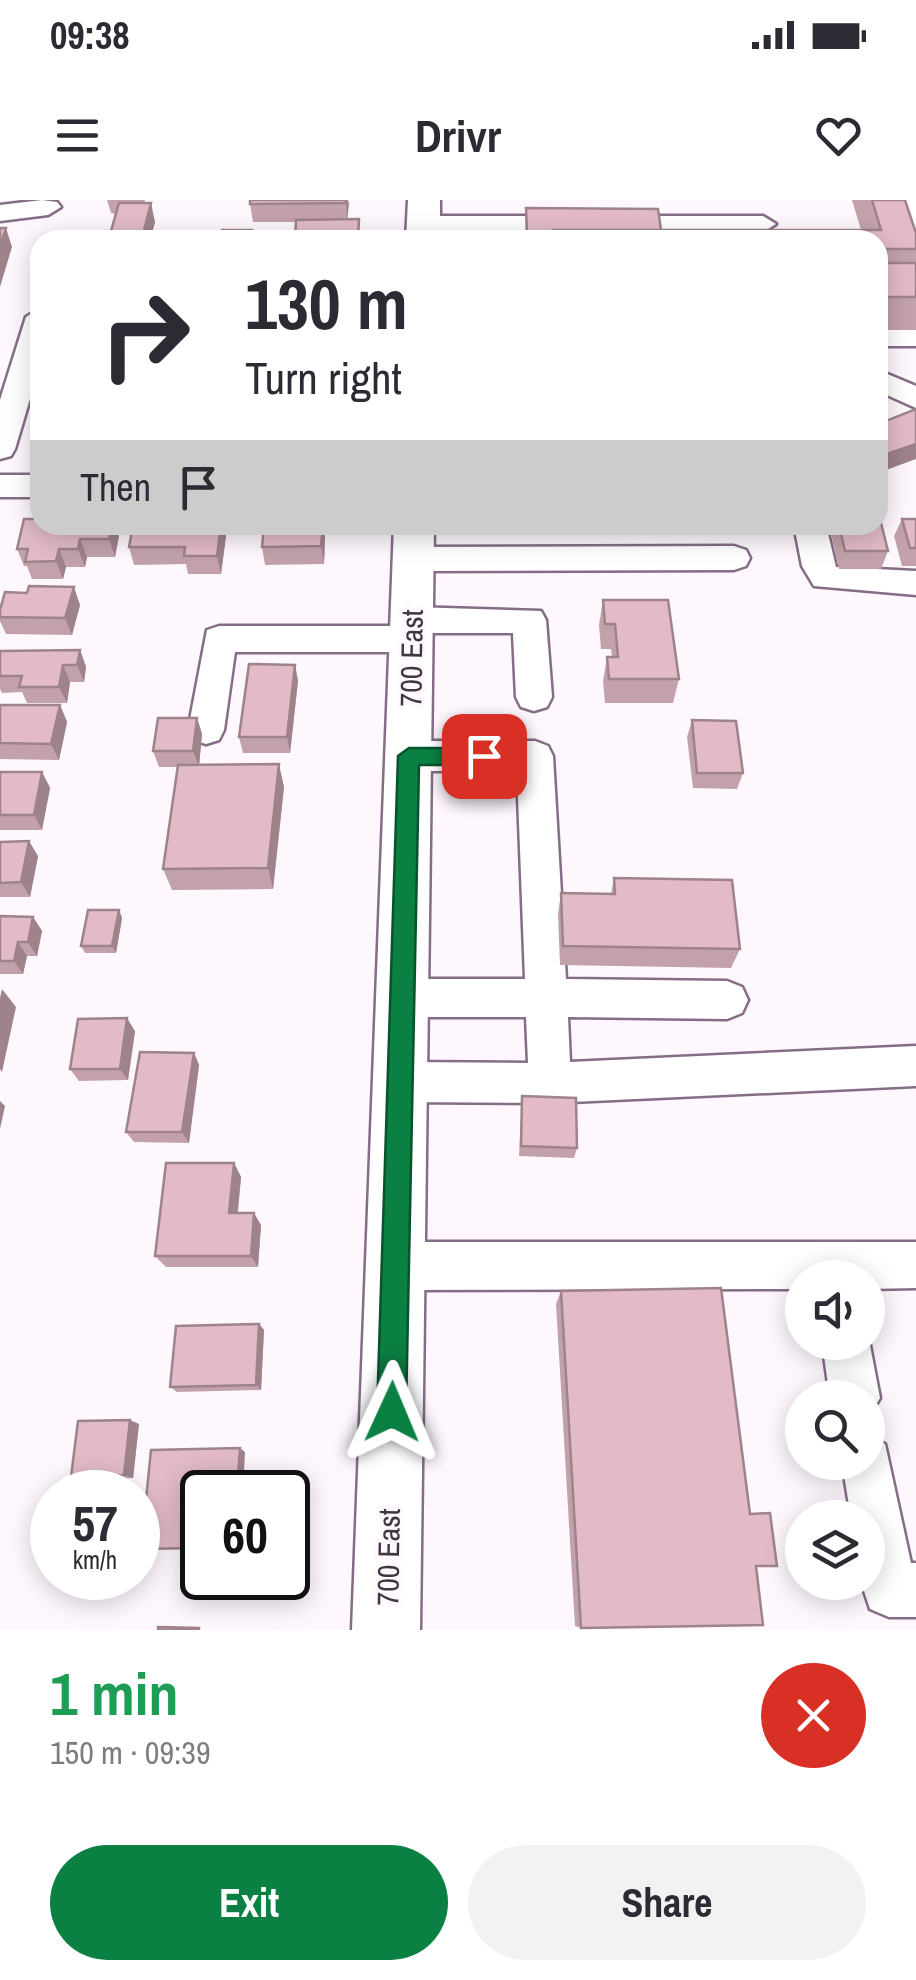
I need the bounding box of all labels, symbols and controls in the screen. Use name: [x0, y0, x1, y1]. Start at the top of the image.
text: 09:38: [50, 10, 130, 61]
text: Drivr: [415, 105, 501, 166]
icon: menu: [50, 108, 105, 163]
icon: heart: [811, 108, 866, 163]
text: 130 m: [245, 257, 408, 351]
icon: right: [80, 270, 210, 400]
text: Turn right: [245, 347, 402, 408]
icon: arrive: [171, 460, 226, 515]
text: Then: [80, 462, 151, 513]
street label: 700 East: [390, 609, 432, 707]
pin: [442, 714, 527, 799]
icon: arrive: [457, 729, 512, 784]
map controls: [785, 1260, 885, 1600]
button: sound: [785, 1260, 885, 1360]
position arrow: [340, 1360, 444, 1464]
button: search: [785, 1380, 885, 1480]
speed limit sign: 60: [180, 1470, 310, 1600]
text: 57: [72, 1489, 118, 1557]
button: layers: [785, 1500, 885, 1600]
street label: 700 East: [367, 1508, 409, 1606]
text: km/h: [73, 1543, 117, 1577]
text: 1 min: [50, 1653, 179, 1734]
button: close: [761, 1663, 866, 1768]
text: 150 m · 09:39: [50, 1731, 210, 1774]
button: Exit: [50, 1845, 448, 1960]
button: Share: [468, 1845, 866, 1960]

